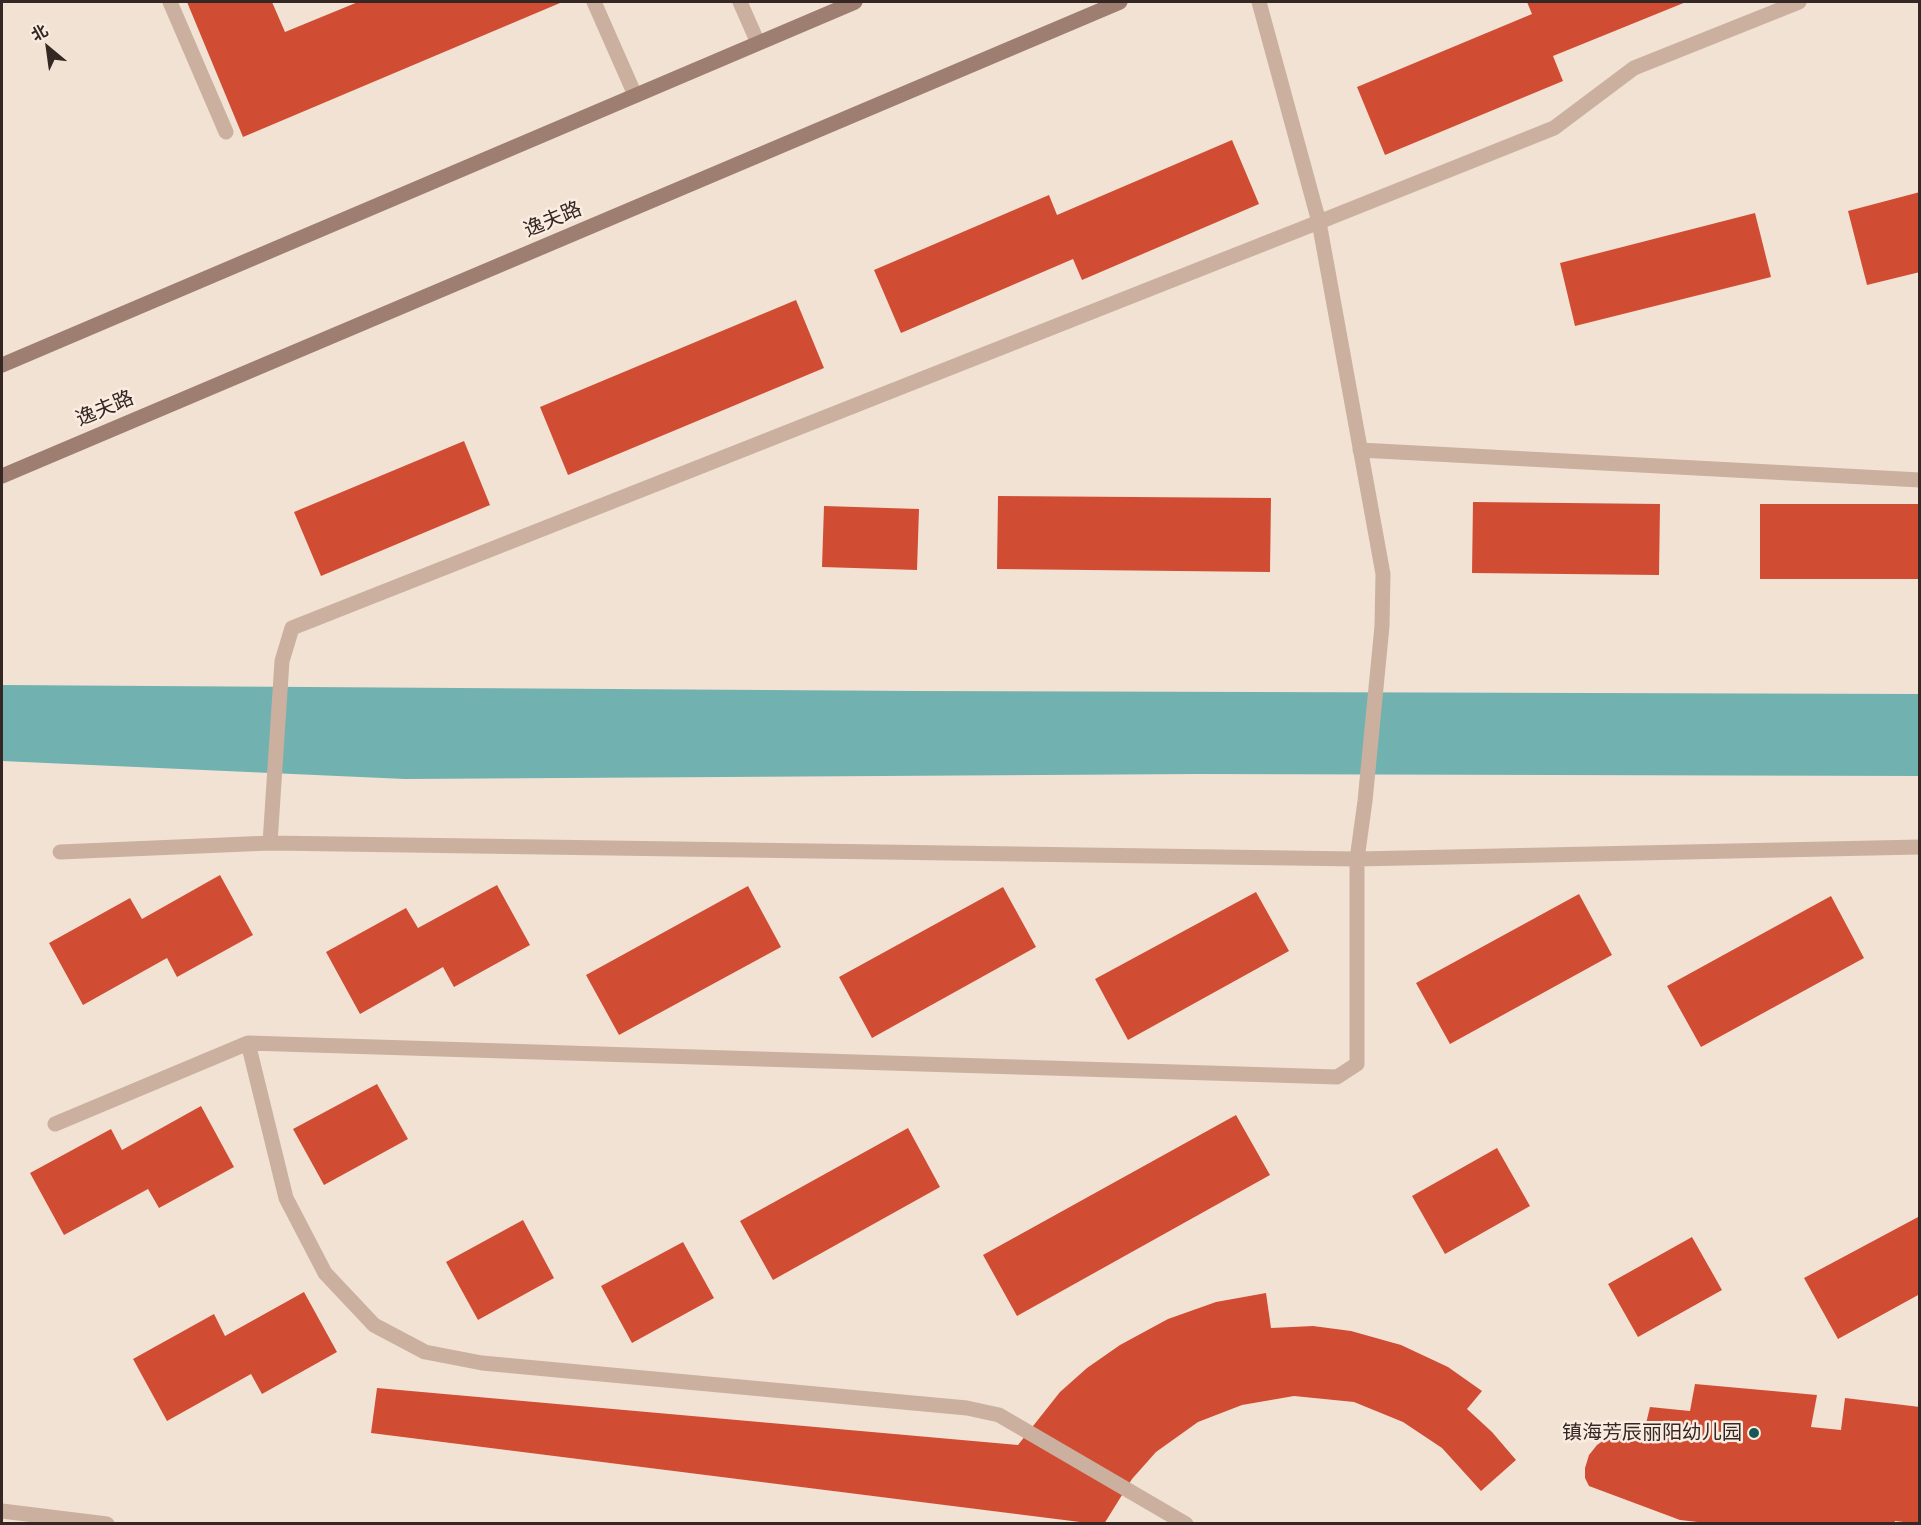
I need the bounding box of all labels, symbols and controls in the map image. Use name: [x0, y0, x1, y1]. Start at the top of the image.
north arrow: [18, 18, 78, 78]
text: 北: [27, 19, 52, 46]
street label: 逸夫路: [521, 197, 585, 243]
street label: 逸夫路: [73, 386, 137, 432]
place label: 镇海芳辰丽阳幼儿园: [1562, 1421, 1742, 1445]
marker: 镇海芳辰丽阳幼儿园: [1747, 1426, 1761, 1440]

